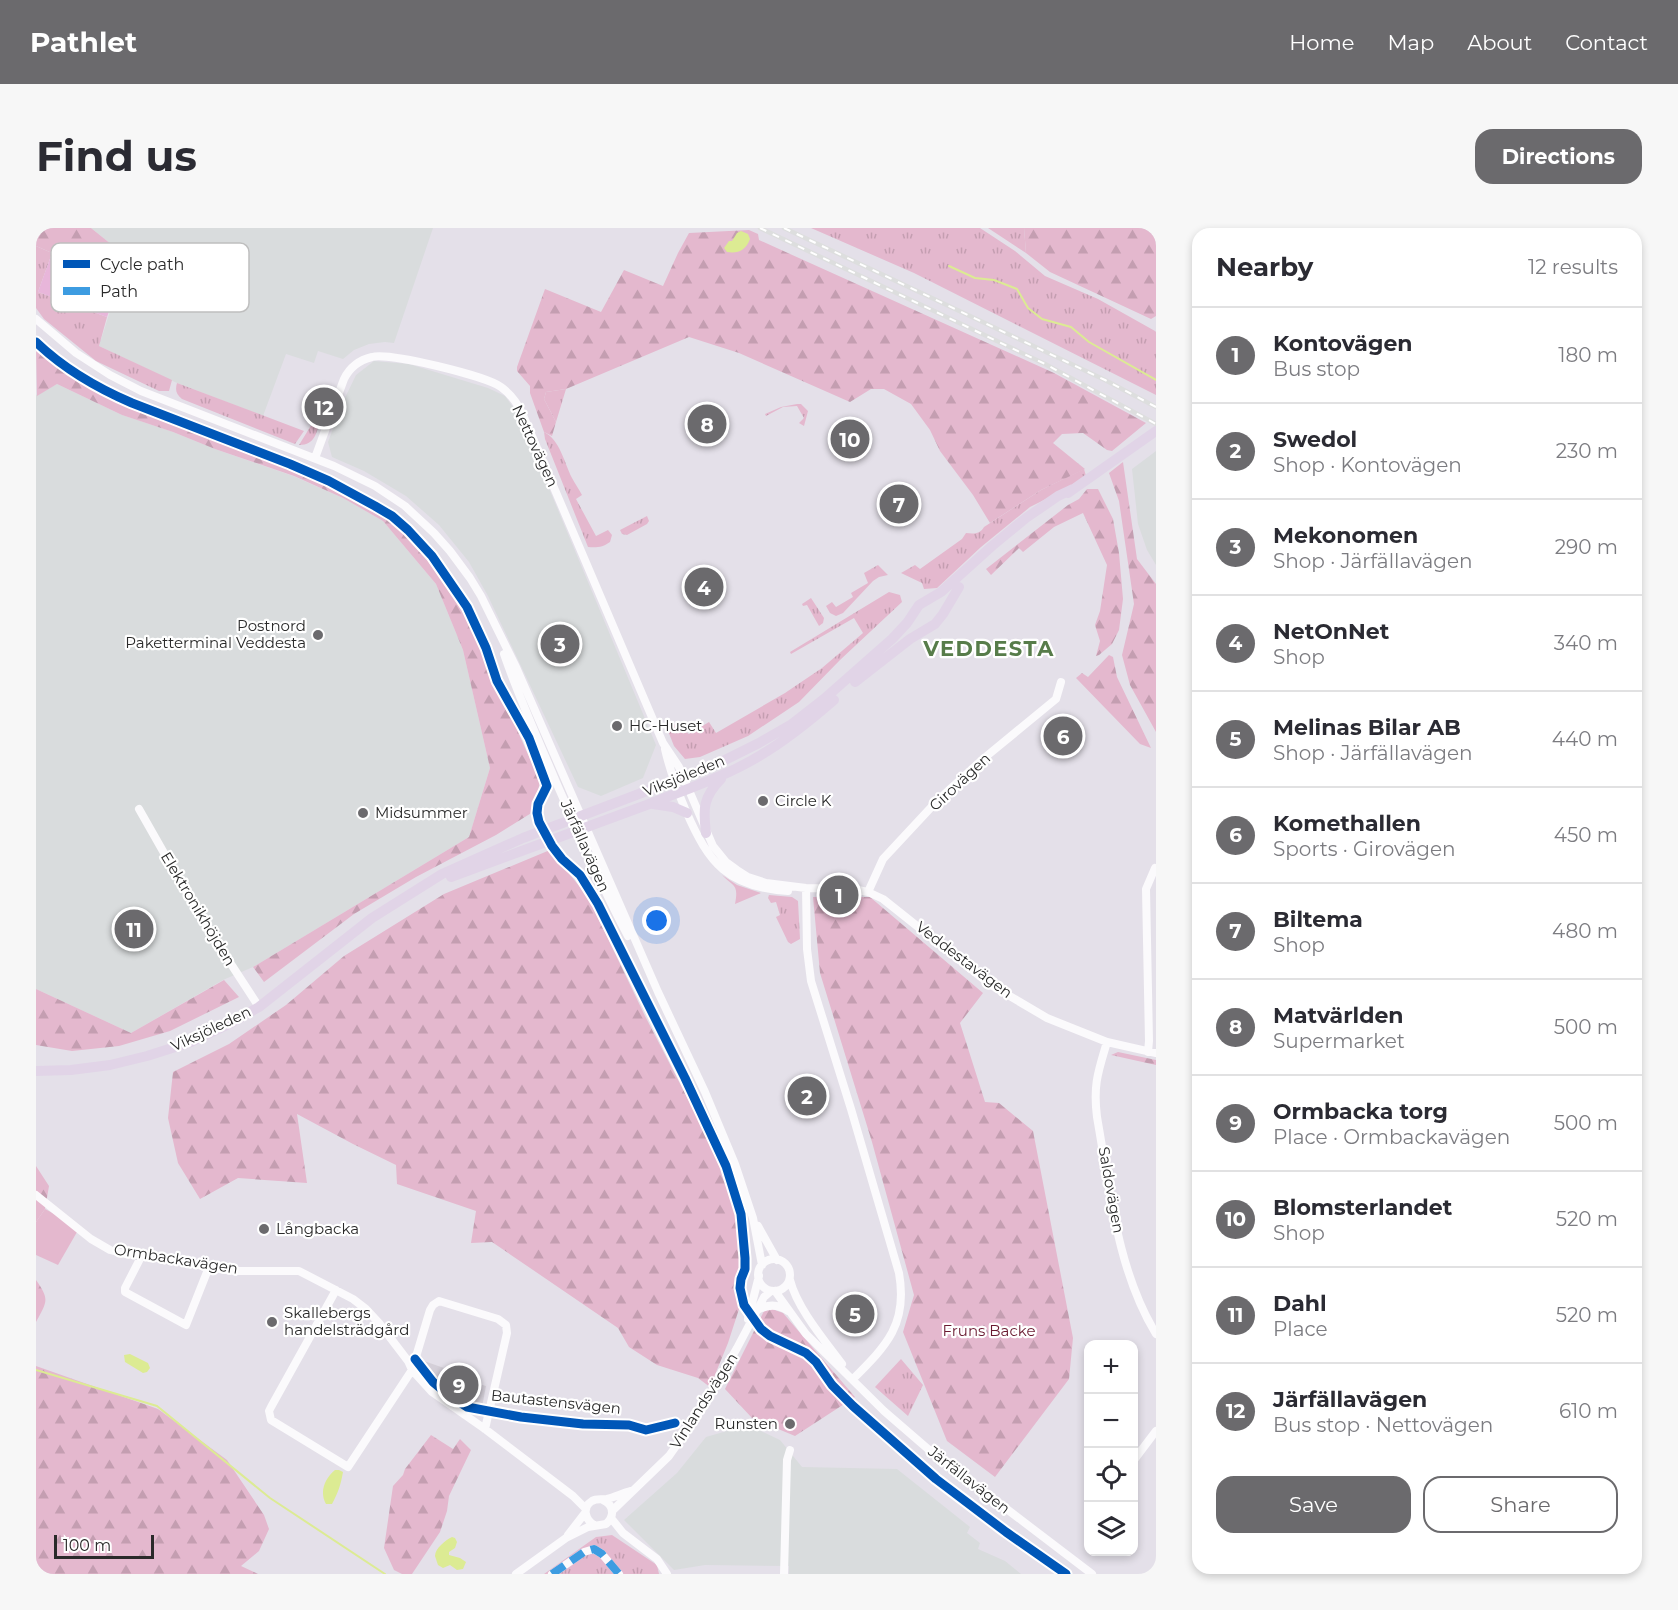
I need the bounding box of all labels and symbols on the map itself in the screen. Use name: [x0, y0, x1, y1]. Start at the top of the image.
legend: [51, 243, 249, 312]
text: Cycle path: [100, 255, 184, 274]
text: Path: [100, 282, 138, 301]
pin: 12: [304, 384, 344, 429]
street label: Nettovägen: [508, 402, 563, 490]
pin: 8: [688, 402, 726, 446]
pin: 10: [830, 416, 870, 462]
pin: 7: [880, 482, 918, 526]
pin: 4: [684, 564, 724, 610]
place label: Postnord Paketterminal Veddesta: [125, 616, 306, 652]
pin: 3: [540, 622, 580, 666]
marker: Postnord Paketterminal Veddesta: [311, 628, 325, 642]
district label: VEDDESTA: [922, 636, 1055, 661]
pin: 6: [1044, 714, 1082, 758]
place label: HC-Huset: [629, 716, 702, 735]
marker: HC-Huset: [610, 719, 624, 733]
street label: Girovägen: [925, 748, 994, 815]
street label: Viksjöleden: [640, 751, 727, 801]
place label: Circle K: [775, 791, 832, 810]
marker: Circle K: [756, 794, 770, 808]
street label: Järfällavägen: [556, 796, 614, 895]
place label: Midsummer: [375, 803, 468, 822]
marker: Midsummer: [356, 806, 370, 820]
street label: Elektronikhöjden: [157, 848, 240, 969]
pin: 1: [820, 872, 858, 918]
pin: 11: [114, 906, 154, 952]
your location: [642, 906, 671, 935]
street label: Veddestavägen: [912, 917, 1016, 1002]
street label: Viksjöleden: [168, 1002, 254, 1055]
pin: 2: [788, 1074, 826, 1118]
street label: Saldovägen: [1095, 1145, 1128, 1235]
place label: Långbacka: [276, 1219, 359, 1238]
marker: Långbacka: [257, 1222, 271, 1236]
street label: Ormbackavägen: [113, 1239, 239, 1278]
pin: 5: [836, 1292, 874, 1336]
place label: Skallebergs handelsträdgård: [284, 1303, 409, 1339]
marker: Skallebergs handelsträdgård: [265, 1315, 279, 1329]
park label: Fruns Backe: [942, 1321, 1036, 1340]
street label: Vinlandsvägen: [665, 1349, 742, 1452]
pin: 9: [440, 1362, 478, 1408]
street label: Bautastensvägen: [490, 1385, 622, 1418]
place label: Runsten: [715, 1414, 778, 1433]
marker: Runsten: [783, 1417, 797, 1431]
street label: Järfällavägen: [924, 1441, 1014, 1518]
scale bar: [54, 1532, 154, 1560]

